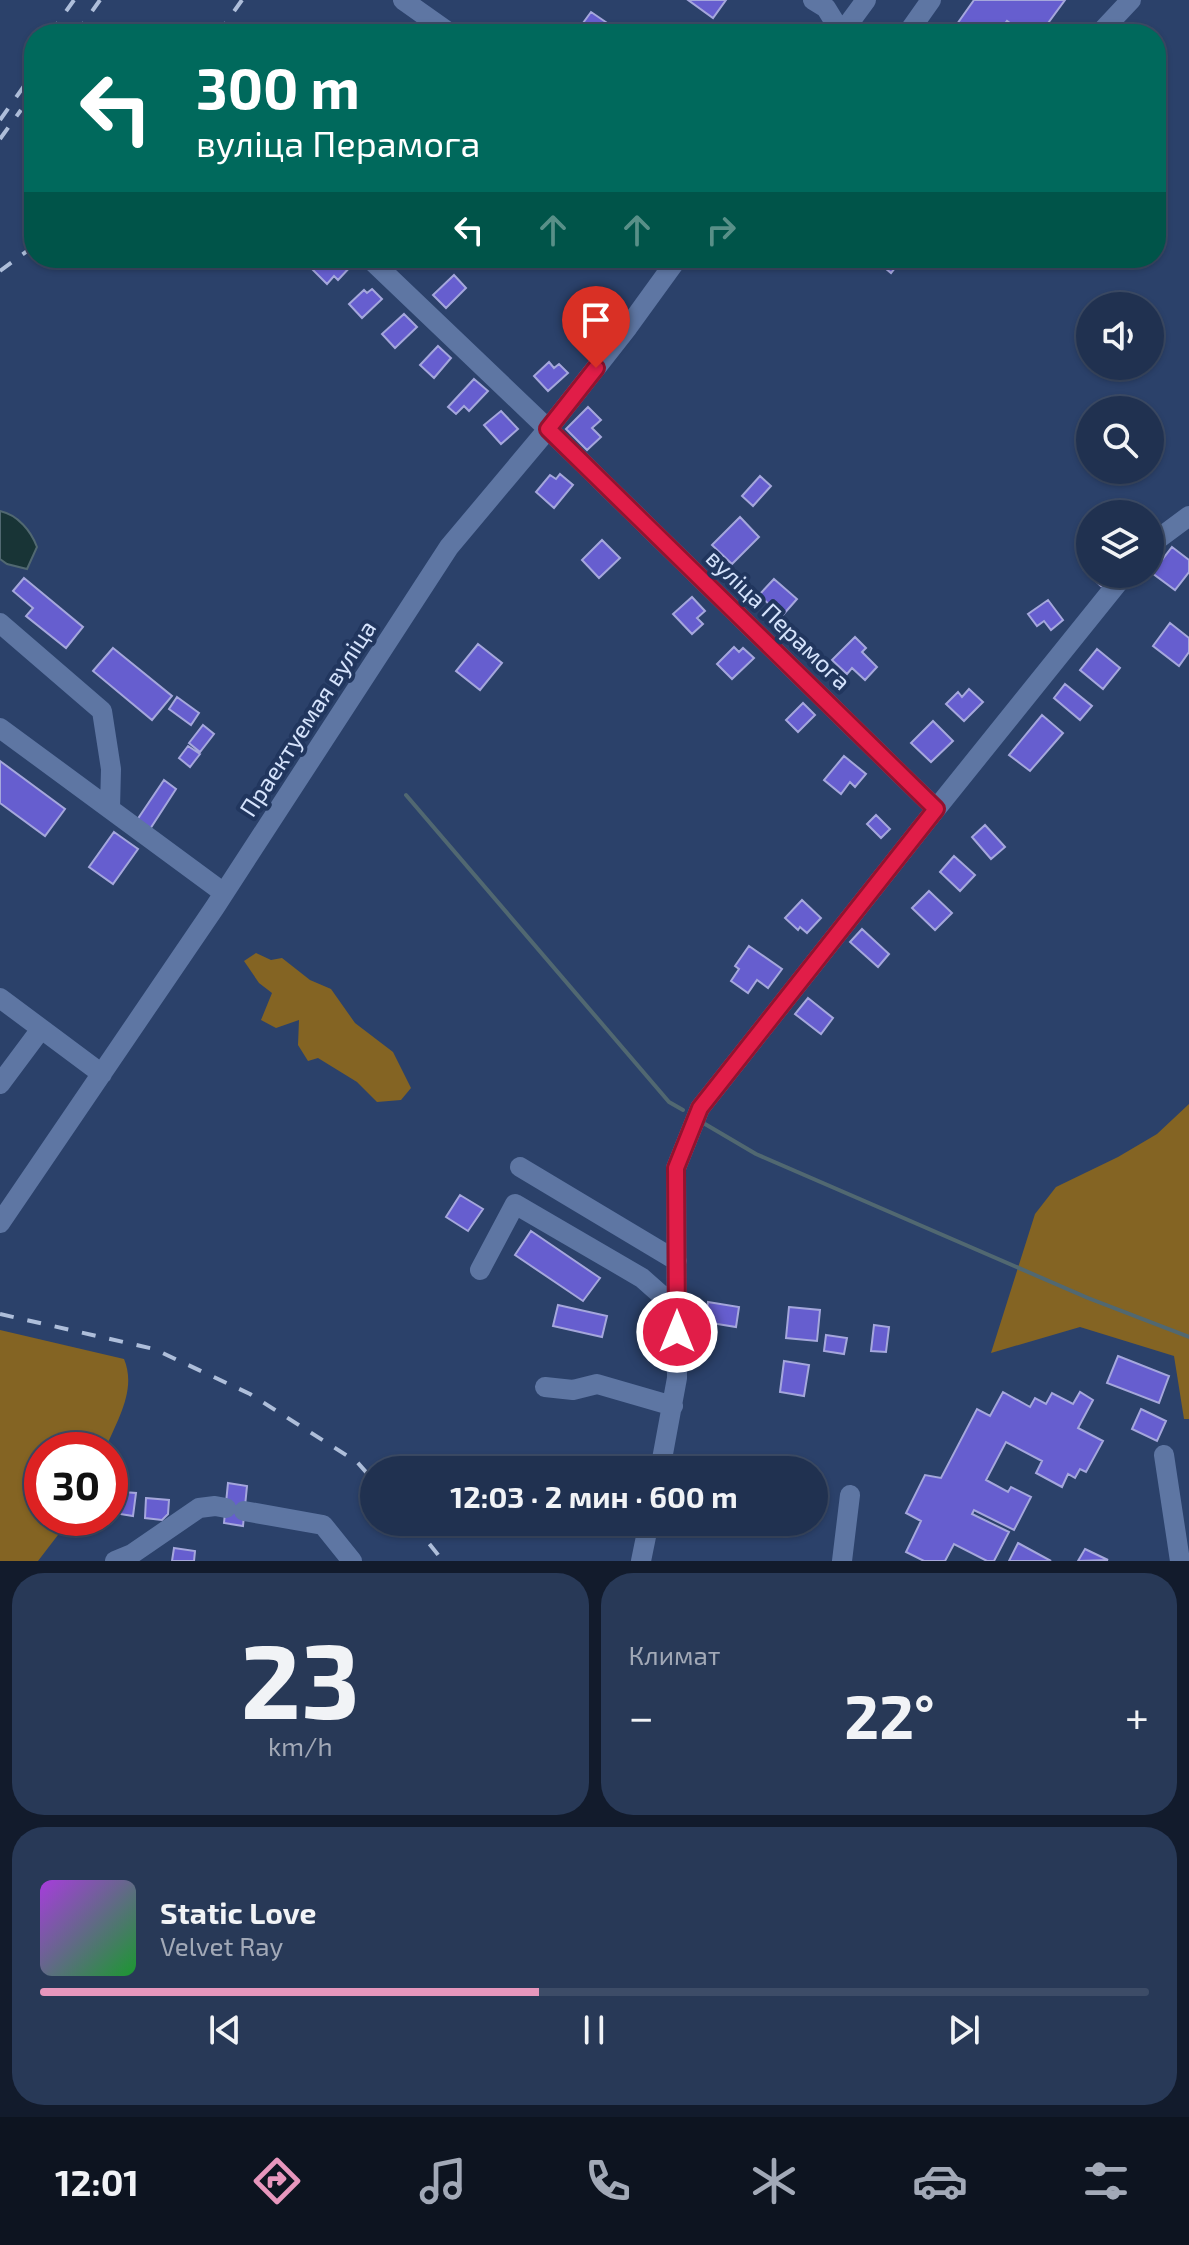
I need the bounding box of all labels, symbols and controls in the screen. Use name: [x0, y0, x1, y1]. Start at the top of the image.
text: 300 m: [196, 53, 360, 120]
icon: left: [64, 56, 168, 160]
text: вуліца Перамога: [196, 121, 480, 164]
icon: left: [447, 208, 491, 252]
icon: ahead: [531, 208, 575, 252]
icon: ahead: [615, 208, 659, 252]
icon: right: [699, 208, 743, 252]
pin: [562, 286, 630, 368]
map controls: [1076, 292, 1164, 588]
button: sound: [1076, 292, 1164, 380]
icon: arrive: [574, 298, 618, 342]
button: search: [1076, 396, 1164, 484]
button: layers: [1076, 500, 1164, 588]
street label: вуліца Перамога: [700, 543, 857, 696]
street label: Праектуемая вуліца: [233, 614, 382, 822]
position arrow: [635, 1290, 719, 1374]
speed limit sign: 30: [24, 1432, 128, 1536]
text: 12:03 · 2 мин · 600 m: [450, 1478, 738, 1514]
text: 23: [241, 1615, 360, 1740]
text: Климат: [629, 1639, 721, 1670]
text: 22°: [844, 1679, 935, 1751]
text: −: [629, 1689, 654, 1742]
text: +: [1125, 1689, 1149, 1742]
text: km/h: [268, 1730, 333, 1761]
text: Static Love: [160, 1894, 316, 1930]
text: Velvet Ray: [160, 1930, 283, 1961]
icon: previous: [203, 2008, 247, 2052]
icon: pause: [572, 2008, 616, 2052]
icon: next: [942, 2008, 986, 2052]
icon: directions: [249, 2153, 305, 2209]
icon: music: [415, 2153, 471, 2209]
icon: phone: [580, 2153, 636, 2209]
icon: climate: [746, 2153, 802, 2209]
icon: car: [912, 2153, 968, 2209]
icon: filters: [1078, 2153, 1134, 2209]
text: 12:01: [55, 2160, 139, 2203]

